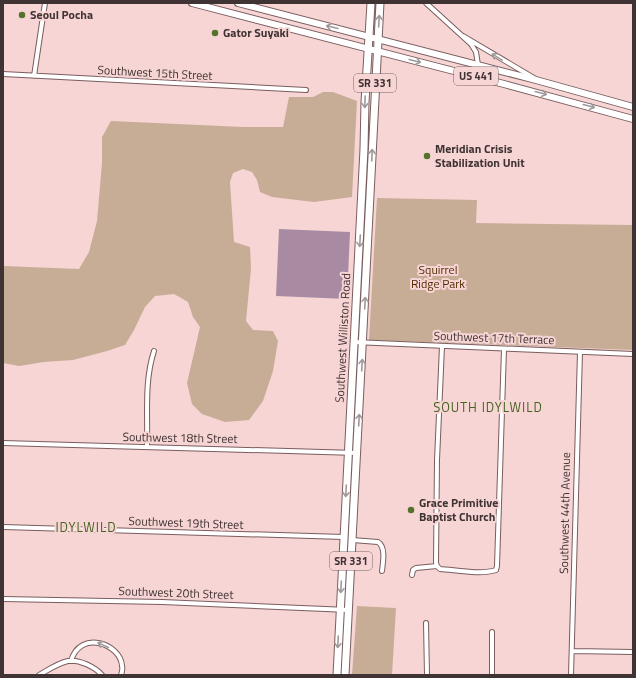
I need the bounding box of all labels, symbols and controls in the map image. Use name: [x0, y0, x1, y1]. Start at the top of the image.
place label: Seoul Pocha: [30, 5, 93, 24]
marker: Seoul Pocha: [17, 10, 27, 20]
one-way arrow: [376, 15, 383, 28]
place label: Gator Suyaki: [223, 23, 289, 42]
one-way arrow: [325, 23, 338, 30]
marker: Gator Suyaki: [210, 28, 220, 38]
one-way arrow: [491, 52, 503, 60]
one-way arrow: [408, 57, 421, 65]
street label: Southwest 15th Street: [97, 60, 214, 85]
road number: US 441: [454, 67, 498, 85]
road number: SR 331: [354, 74, 396, 92]
one-way arrow: [534, 90, 547, 98]
one-way arrow: [362, 95, 369, 108]
one-way arrow: [582, 103, 595, 111]
place label: Meridian Crisis Stabilization Unit: [435, 139, 525, 172]
one-way arrow: [369, 149, 376, 162]
marker: Meridian Crisis Stabilization Unit: [422, 151, 432, 161]
one-way arrow: [356, 234, 363, 247]
park label: Squirrel Ridge Park: [411, 260, 465, 293]
street label: Southwest Williston Road: [330, 273, 355, 403]
one-way arrow: [361, 297, 368, 310]
street label: Southwest 17th Terrace: [433, 326, 555, 349]
one-way arrow: [358, 359, 365, 372]
district label: SOUTH IDYLWILD: [433, 397, 543, 417]
one-way arrow: [355, 414, 362, 427]
street label: Southwest 18th Street: [122, 427, 238, 448]
street label: Southwest 44th Avenue: [554, 452, 575, 574]
one-way arrow: [343, 484, 350, 497]
place label: Grace Primitive Baptist Church: [419, 493, 498, 526]
marker: Grace Primitive Baptist Church: [406, 505, 416, 515]
street label: Southwest 19th Street: [128, 511, 245, 534]
district label: IDYLWILD: [55, 517, 117, 537]
road number: SR 331: [330, 552, 372, 570]
one-way arrow: [338, 580, 345, 593]
street label: Southwest 20th Street: [118, 581, 235, 604]
one-way arrow: [335, 635, 342, 648]
one-way arrow: [98, 641, 110, 648]

